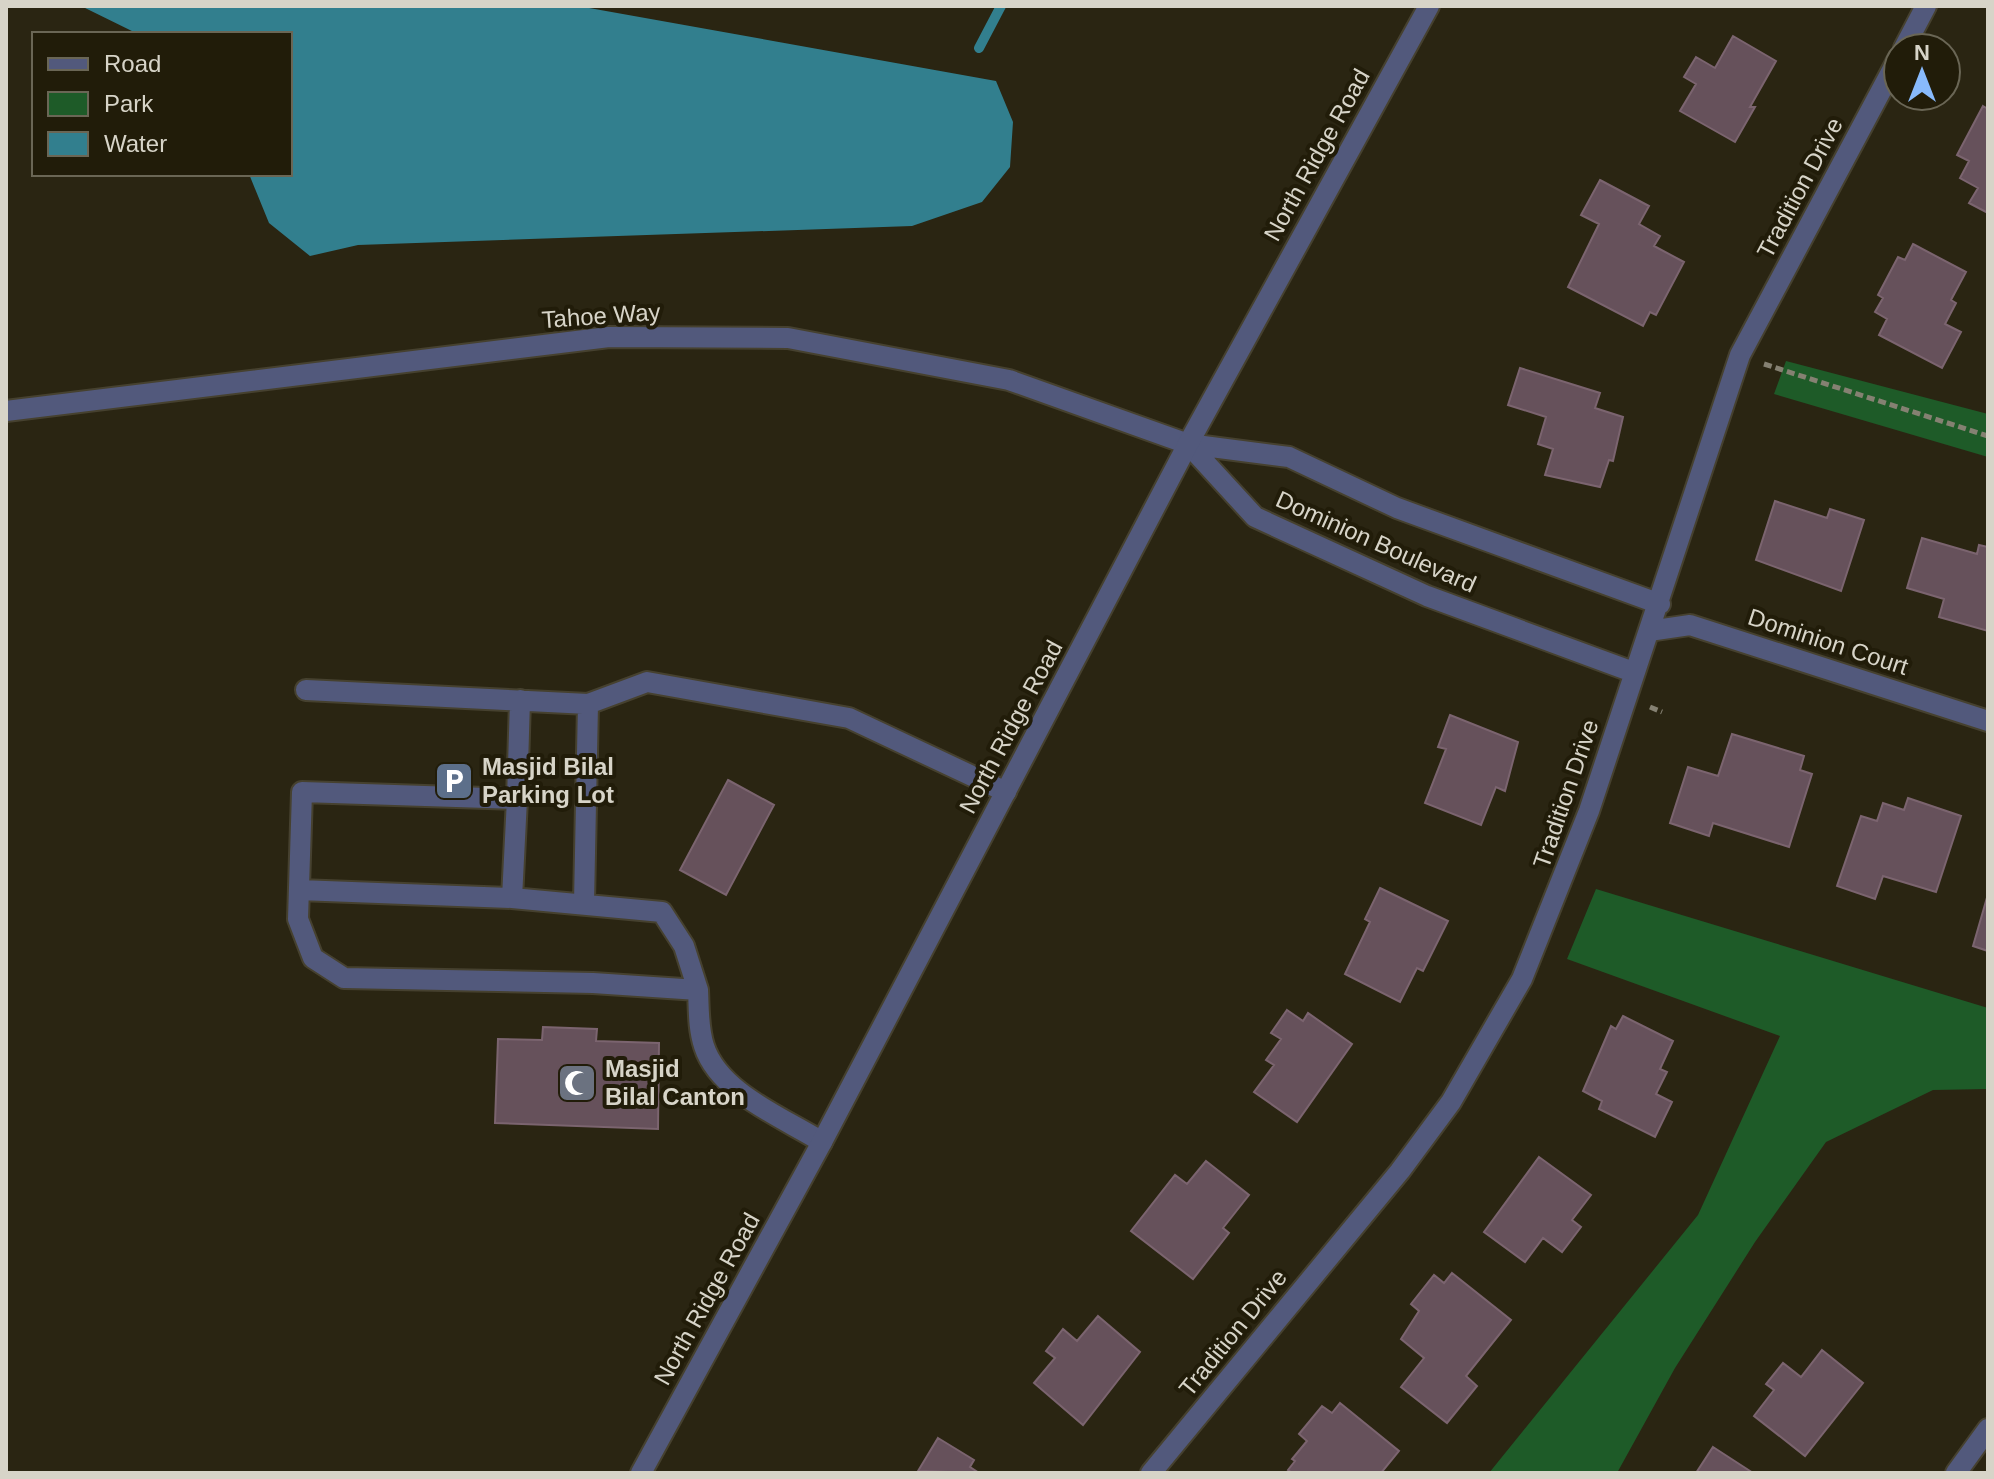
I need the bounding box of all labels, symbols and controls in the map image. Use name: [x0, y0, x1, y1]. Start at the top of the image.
legend: [32, 32, 292, 176]
north arrow: [1882, 32, 1962, 112]
text: N: [1914, 40, 1930, 65]
text: Road: [104, 50, 161, 77]
street label: North Ridge Road: [1258, 64, 1375, 245]
text: Park: [104, 90, 154, 117]
street label: Tradition Drive: [1751, 113, 1848, 263]
text: Water: [104, 130, 167, 157]
street label: Tahoe Way: [541, 298, 661, 333]
street label: Dominion Boulevard: [1272, 485, 1480, 598]
street label: Dominion Court: [1745, 603, 1912, 680]
street label: North Ridge Road: [954, 636, 1068, 818]
street label: Tradition Drive: [1528, 716, 1604, 872]
place label: Masjid Bilal Parking Lot: [482, 753, 614, 808]
parking icon: Masjid Bilal Parking Lot: [433, 760, 475, 802]
place label: Masjid Bilal Canton: [605, 1055, 745, 1110]
mosque icon: Masjid Bilal Canton: [556, 1062, 598, 1104]
street label: North Ridge Road: [648, 1208, 765, 1389]
street label: Tradition Drive: [1173, 1264, 1292, 1401]

